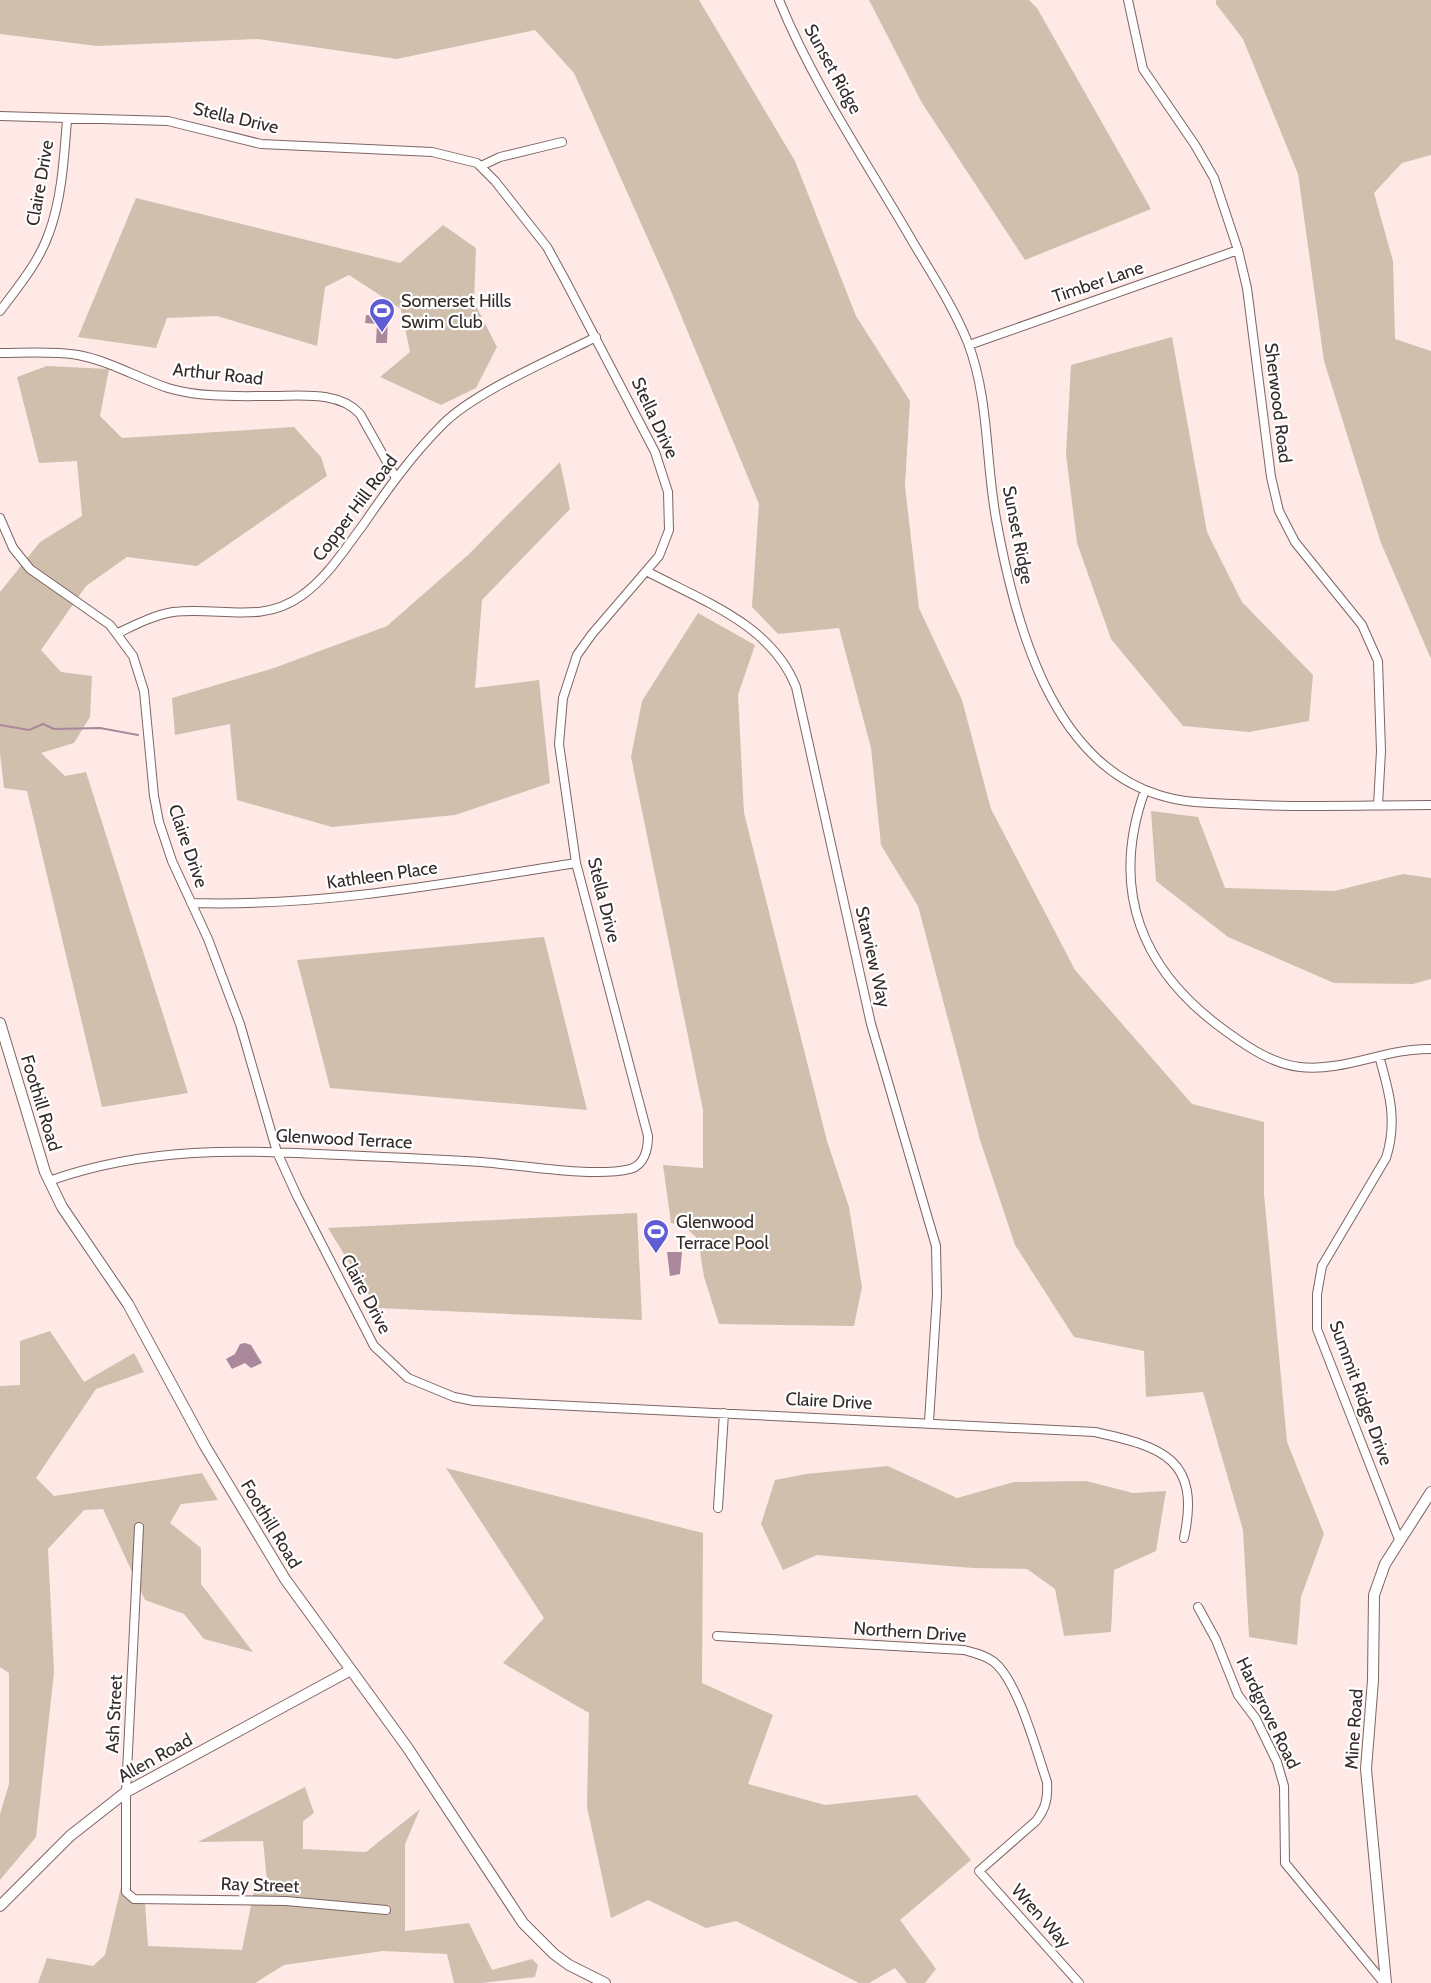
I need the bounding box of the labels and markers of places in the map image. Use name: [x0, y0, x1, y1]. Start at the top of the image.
place label: Somerset Hills Swim Club: [401, 290, 511, 333]
sports icon: Somerset Hills Swim Club: [367, 296, 397, 334]
place label: Glenwood Terrace Pool: [676, 1211, 769, 1254]
sports icon: Glenwood Terrace Pool: [641, 1217, 671, 1255]

